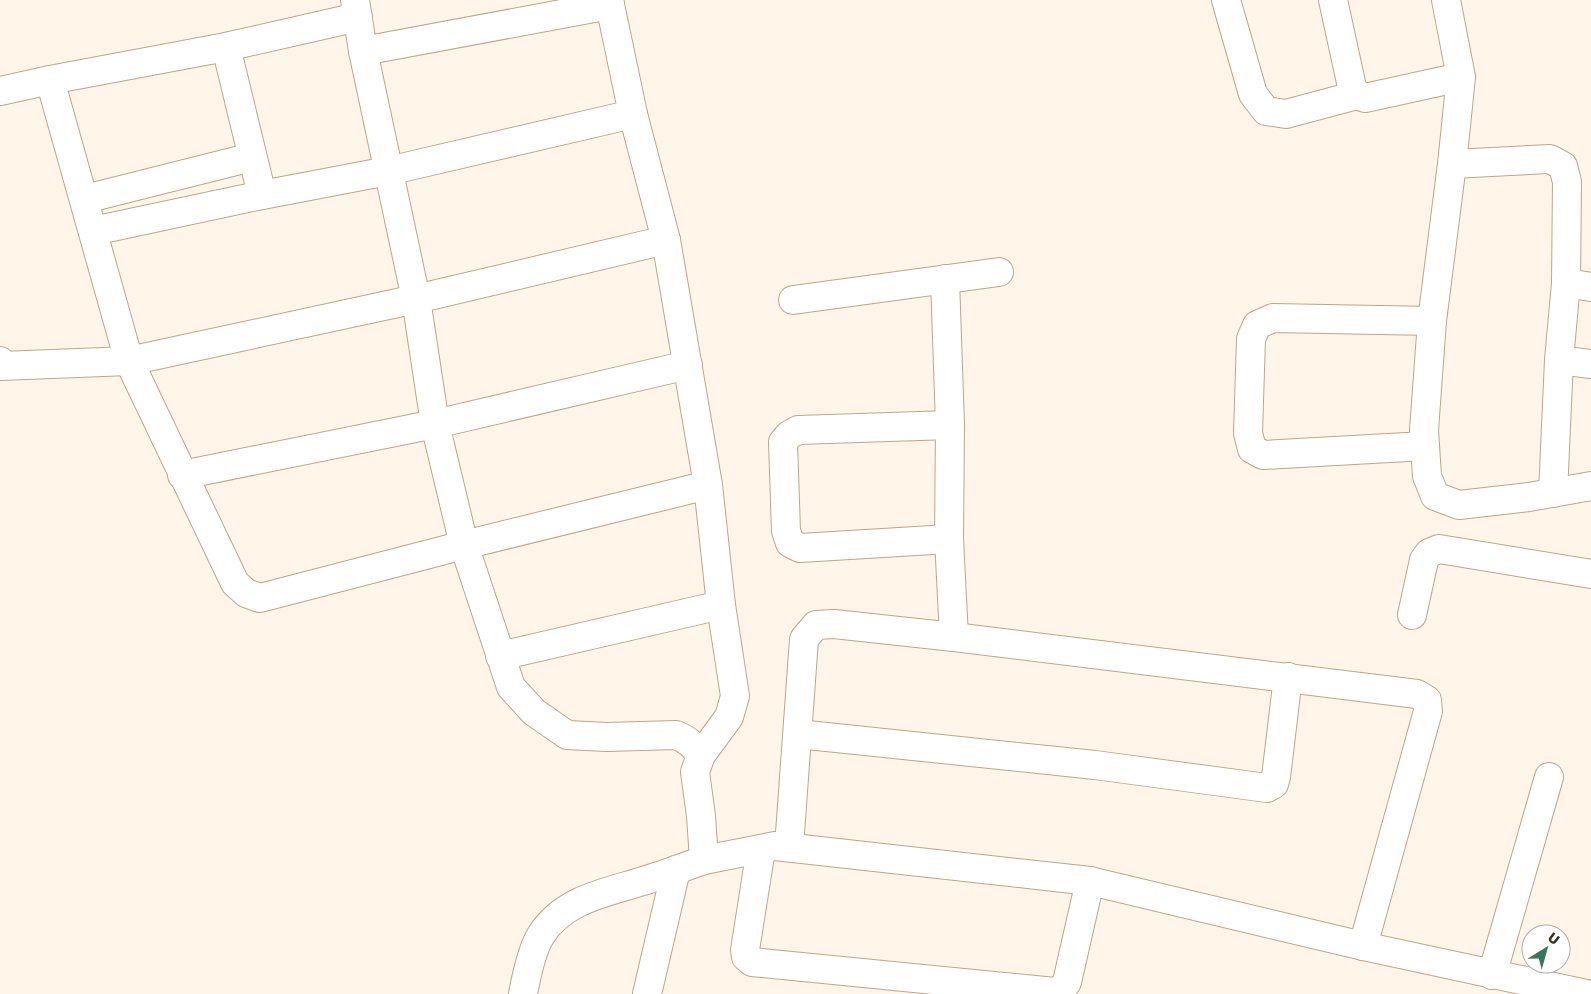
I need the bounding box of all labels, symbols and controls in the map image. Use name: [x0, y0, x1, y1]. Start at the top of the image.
north arrow: [1521, 924, 1571, 974]
text: U: [1544, 929, 1563, 949]

